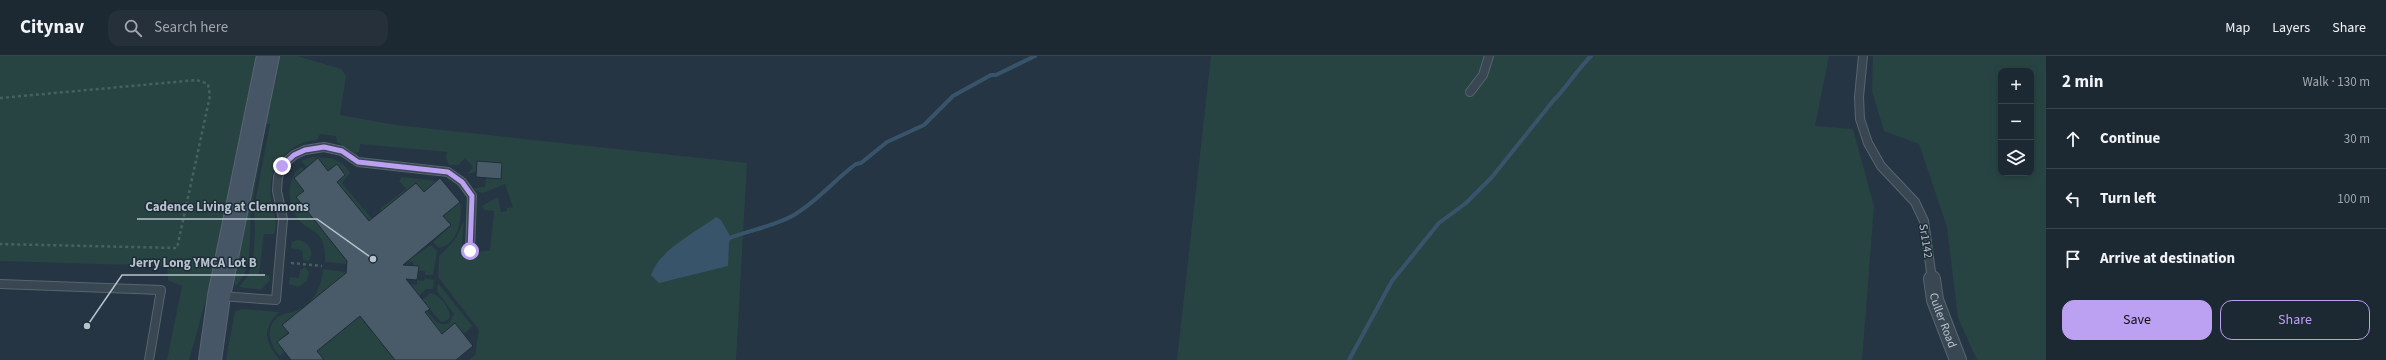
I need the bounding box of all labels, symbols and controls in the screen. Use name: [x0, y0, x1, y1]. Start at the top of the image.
search box: [108, 10, 388, 46]
text: Citynav: [20, 14, 84, 41]
icon: search: [122, 17, 144, 39]
text: Search here: [154, 17, 228, 38]
text: Map: [2225, 18, 2250, 38]
text: Layers: [2272, 18, 2310, 38]
text: Share: [2332, 18, 2366, 38]
map controls: [1998, 68, 2034, 176]
button: +: [1998, 68, 2034, 104]
text: 2 min: [2062, 70, 2103, 94]
text: Walk · 130 m: [2302, 73, 2370, 91]
button: −: [1998, 104, 2034, 140]
icon: ahead: [2062, 128, 2084, 150]
text: Continue: [2100, 128, 2160, 149]
text: 30 m: [2344, 130, 2370, 148]
button: layers: [1998, 140, 2034, 176]
route end: [273, 157, 291, 175]
icon: left: [2062, 188, 2084, 210]
text: Turn left: [2100, 188, 2156, 209]
text: 100 m: [2337, 190, 2370, 208]
callout: Cadence Living at Clemmons: [137, 194, 317, 219]
text: Cadence Living at Clemmons: [145, 198, 309, 216]
street label: Sr1142: [1914, 223, 1937, 259]
route start: [461, 242, 479, 260]
icon: arrive: [2062, 248, 2084, 270]
text: Arrive at destination: [2100, 248, 2235, 269]
callout: Jerry Long YMCA Lot B: [122, 250, 265, 275]
text: Jerry Long YMCA Lot B: [129, 254, 257, 272]
street label: Culler Road: [1925, 292, 1961, 351]
button: Save: [2062, 300, 2212, 340]
button: Share: [2220, 300, 2370, 340]

